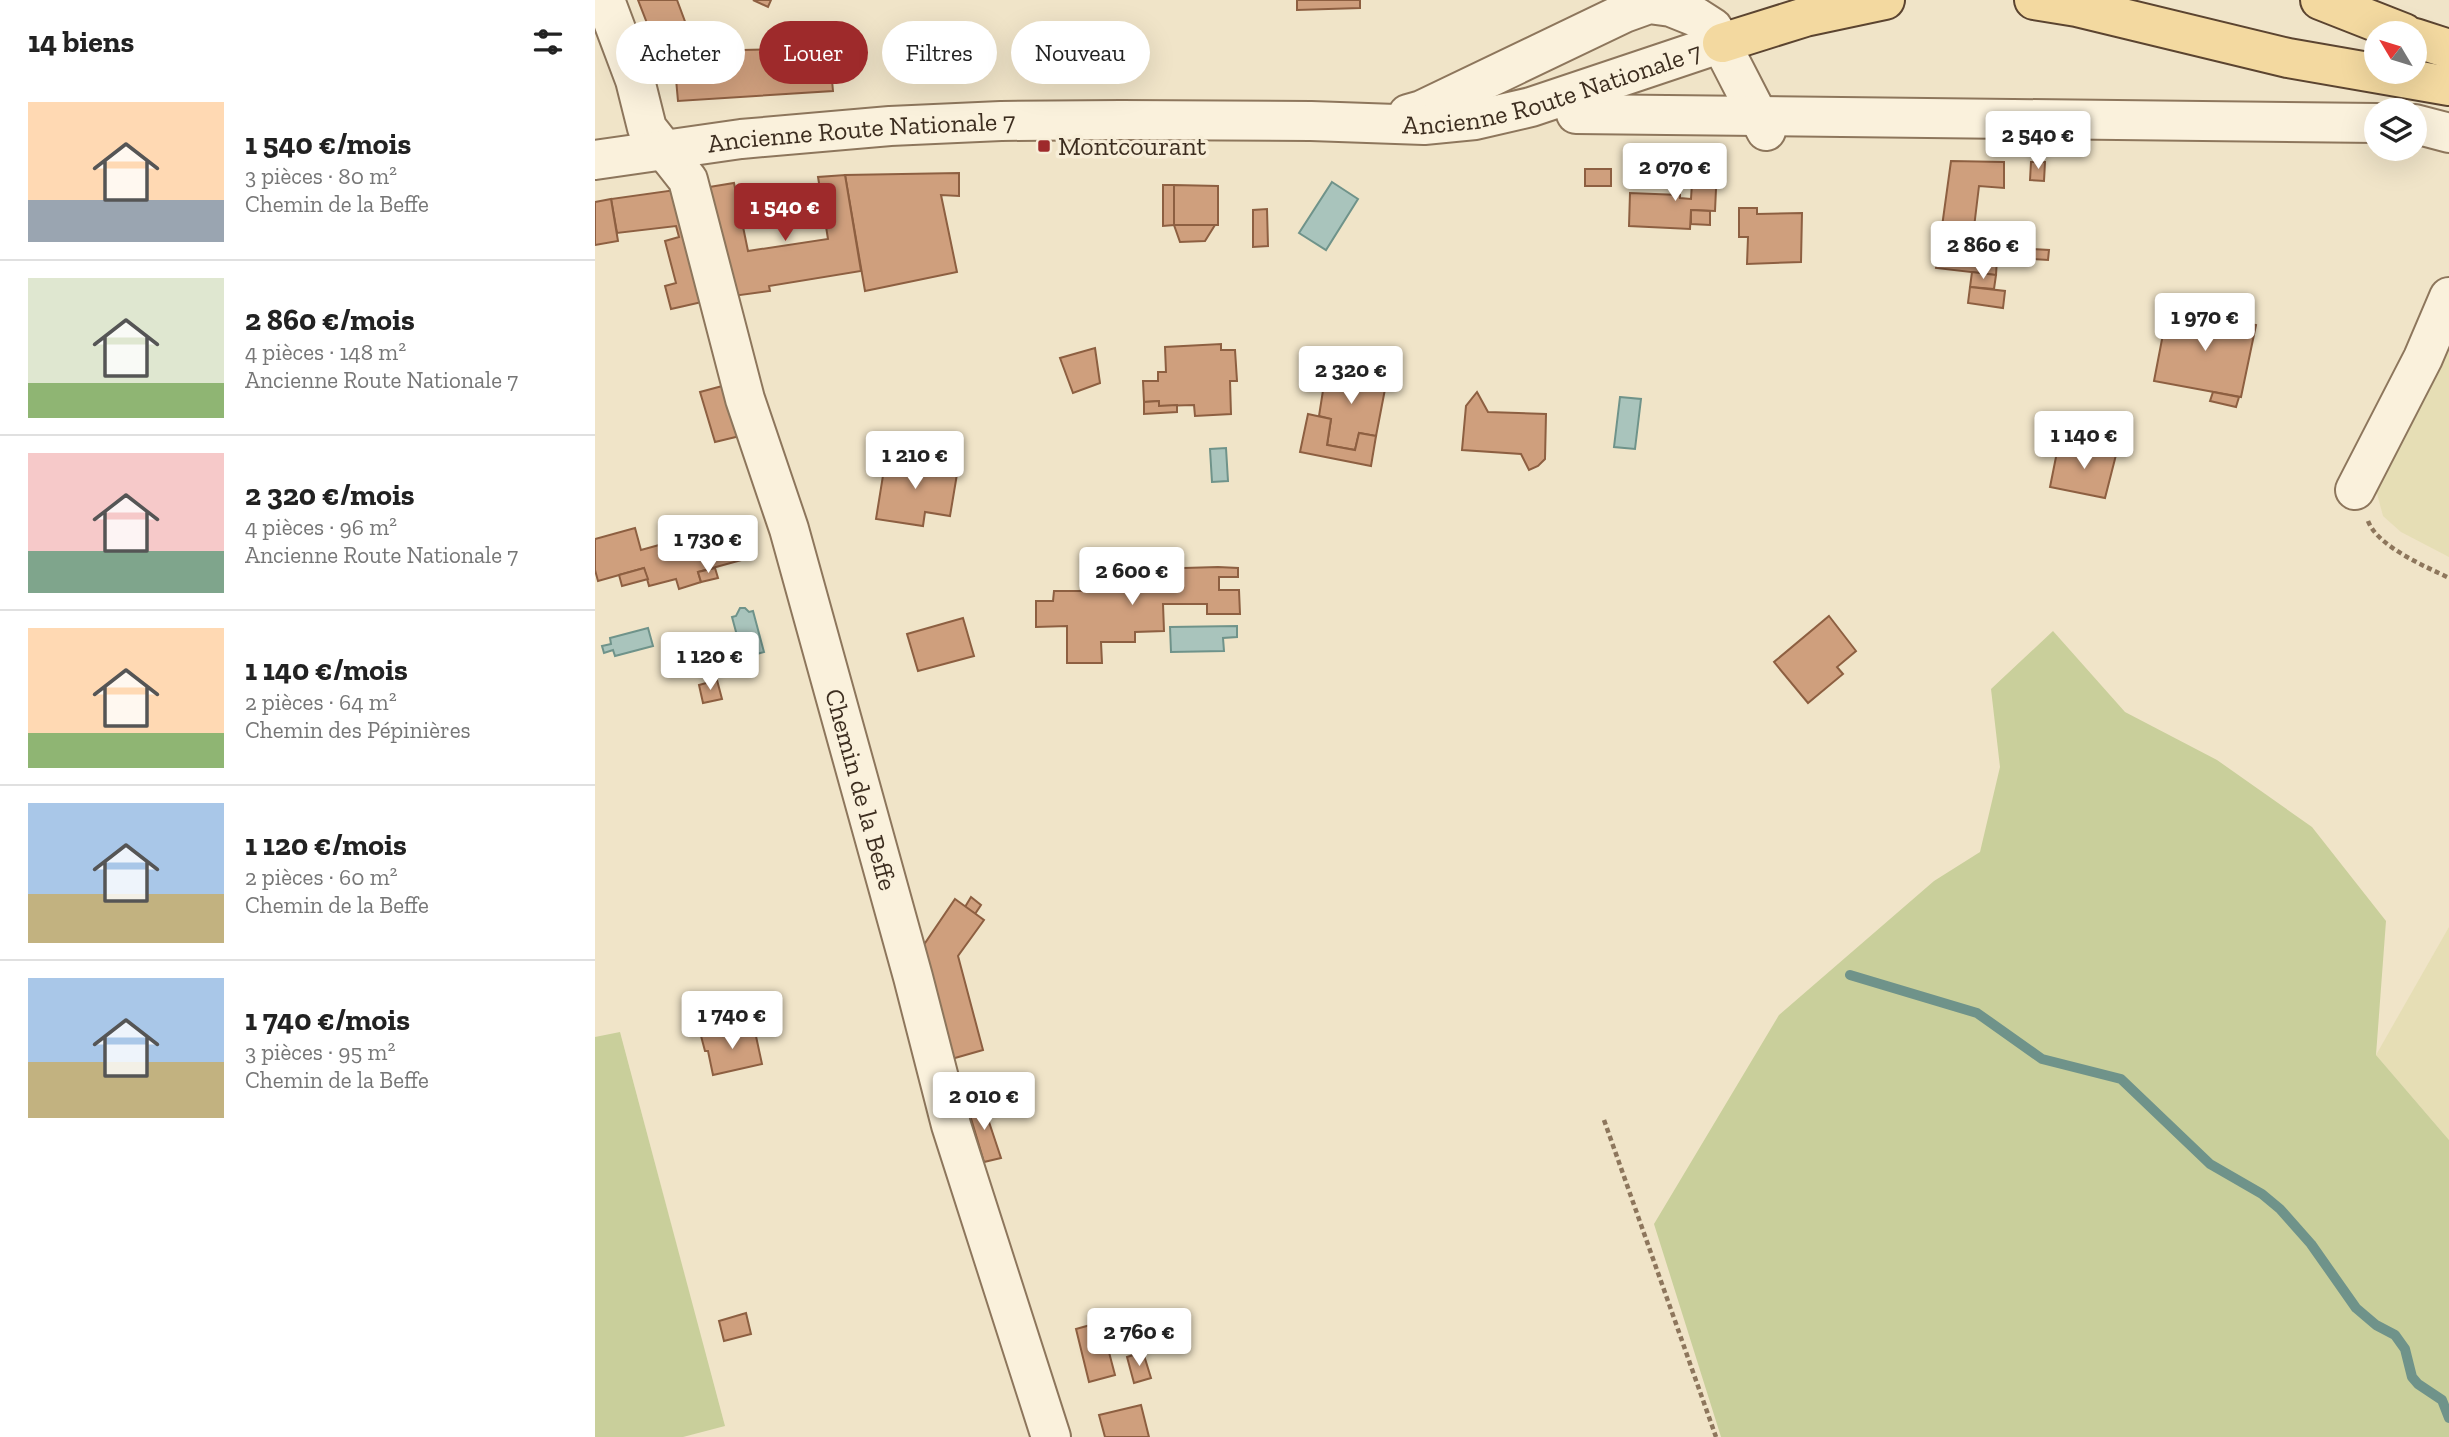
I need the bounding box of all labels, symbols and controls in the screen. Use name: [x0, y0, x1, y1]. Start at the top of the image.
chip: Acheter: [616, 21, 745, 84]
chip: Louer: [759, 21, 868, 84]
chip: Filtres: [882, 21, 997, 84]
chip: Nouveau: [1011, 21, 1150, 84]
north arrow: [2364, 21, 2427, 84]
map controls: [2364, 21, 2427, 161]
icon: filters: [529, 23, 567, 61]
text: 14 biens: [28, 24, 134, 60]
street label: Ancienne Route Nationale 7: [1402, 35, 1705, 141]
button: layers: [2364, 98, 2427, 161]
street label: Ancienne Route Nationale 7: [705, 105, 1015, 160]
pin: 2 540 €: [1973, 111, 2103, 171]
text: 2 540 €: [2002, 120, 2074, 148]
text: 1 540 €/mois: [245, 126, 411, 162]
icon: home: [84, 130, 168, 214]
place label: Montcourant: [1058, 130, 1207, 162]
marker: Montcourant: [1036, 138, 1052, 154]
pin: 2 070 €: [1610, 144, 1740, 203]
text: 2 070 €: [1639, 152, 1711, 180]
text: 3 pièces · 80 m²: [245, 162, 397, 190]
pin: 1 540 €: [720, 184, 850, 243]
text: Chemin de la Beffe: [245, 190, 429, 218]
text: 1 540 €: [750, 192, 820, 220]
pin: 2 860 €: [1918, 222, 2048, 281]
text: 2 860 €: [1947, 230, 2019, 258]
pin: 1 970 €: [2140, 294, 2270, 353]
text: 2 860 €/mois: [245, 302, 415, 338]
text: 1 970 €: [2171, 302, 2239, 330]
icon: home: [84, 306, 168, 390]
text: 4 pièces · 148 m²: [245, 338, 406, 366]
pin: 2 320 €: [1286, 346, 1416, 406]
text: 2 320 €: [1315, 355, 1387, 383]
text: Ancienne Route Nationale 7: [245, 366, 518, 394]
pin: 1 140 €: [2019, 412, 2149, 471]
text: 1 140 €: [2050, 420, 2118, 448]
pin: 1 210 €: [850, 432, 980, 491]
text: 1 210 €: [882, 440, 948, 468]
text: 2 320 €/mois: [245, 477, 415, 513]
icon: home: [84, 481, 168, 565]
text: 4 pièces · 96 m²: [245, 513, 397, 541]
pin: 1 730 €: [643, 516, 773, 575]
text: 1 730 €: [674, 524, 742, 552]
text: Ancienne Route Nationale 7: [245, 541, 518, 569]
pin: 2 600 €: [1067, 548, 1197, 607]
text: 2 600 €: [1095, 556, 1169, 584]
pin: 1 120 €: [645, 632, 775, 692]
text: 1 120 €: [677, 641, 743, 669]
text: 1 140 €/mois: [245, 652, 408, 688]
icon: home: [84, 656, 168, 740]
street label: Chemin de la Beffe: [818, 685, 904, 894]
text: 2 pièces · 64 m²: [245, 688, 397, 716]
text: Chemin des Pépinières: [245, 716, 471, 744]
text: 1 120 €/mois: [245, 827, 407, 863]
icon: home: [84, 831, 168, 915]
text: 2 pièces · 60 m²: [245, 863, 397, 891]
text: Chemin de la Beffe: [245, 891, 429, 919]
pin: 1 740 €: [667, 992, 797, 1051]
text: 1 740 €: [698, 1000, 766, 1028]
text: 1 740 €/mois: [245, 1002, 410, 1038]
icon: home: [84, 1006, 168, 1090]
text: 3 pièces · 95 m²: [245, 1038, 395, 1066]
text: Chemin de la Beffe: [245, 1066, 429, 1094]
pin: 2 010 €: [919, 1072, 1049, 1132]
text: 2 010 €: [949, 1081, 1019, 1109]
pin: 2 760 €: [1074, 1308, 1204, 1368]
text: 2 760 €: [1103, 1317, 1175, 1345]

